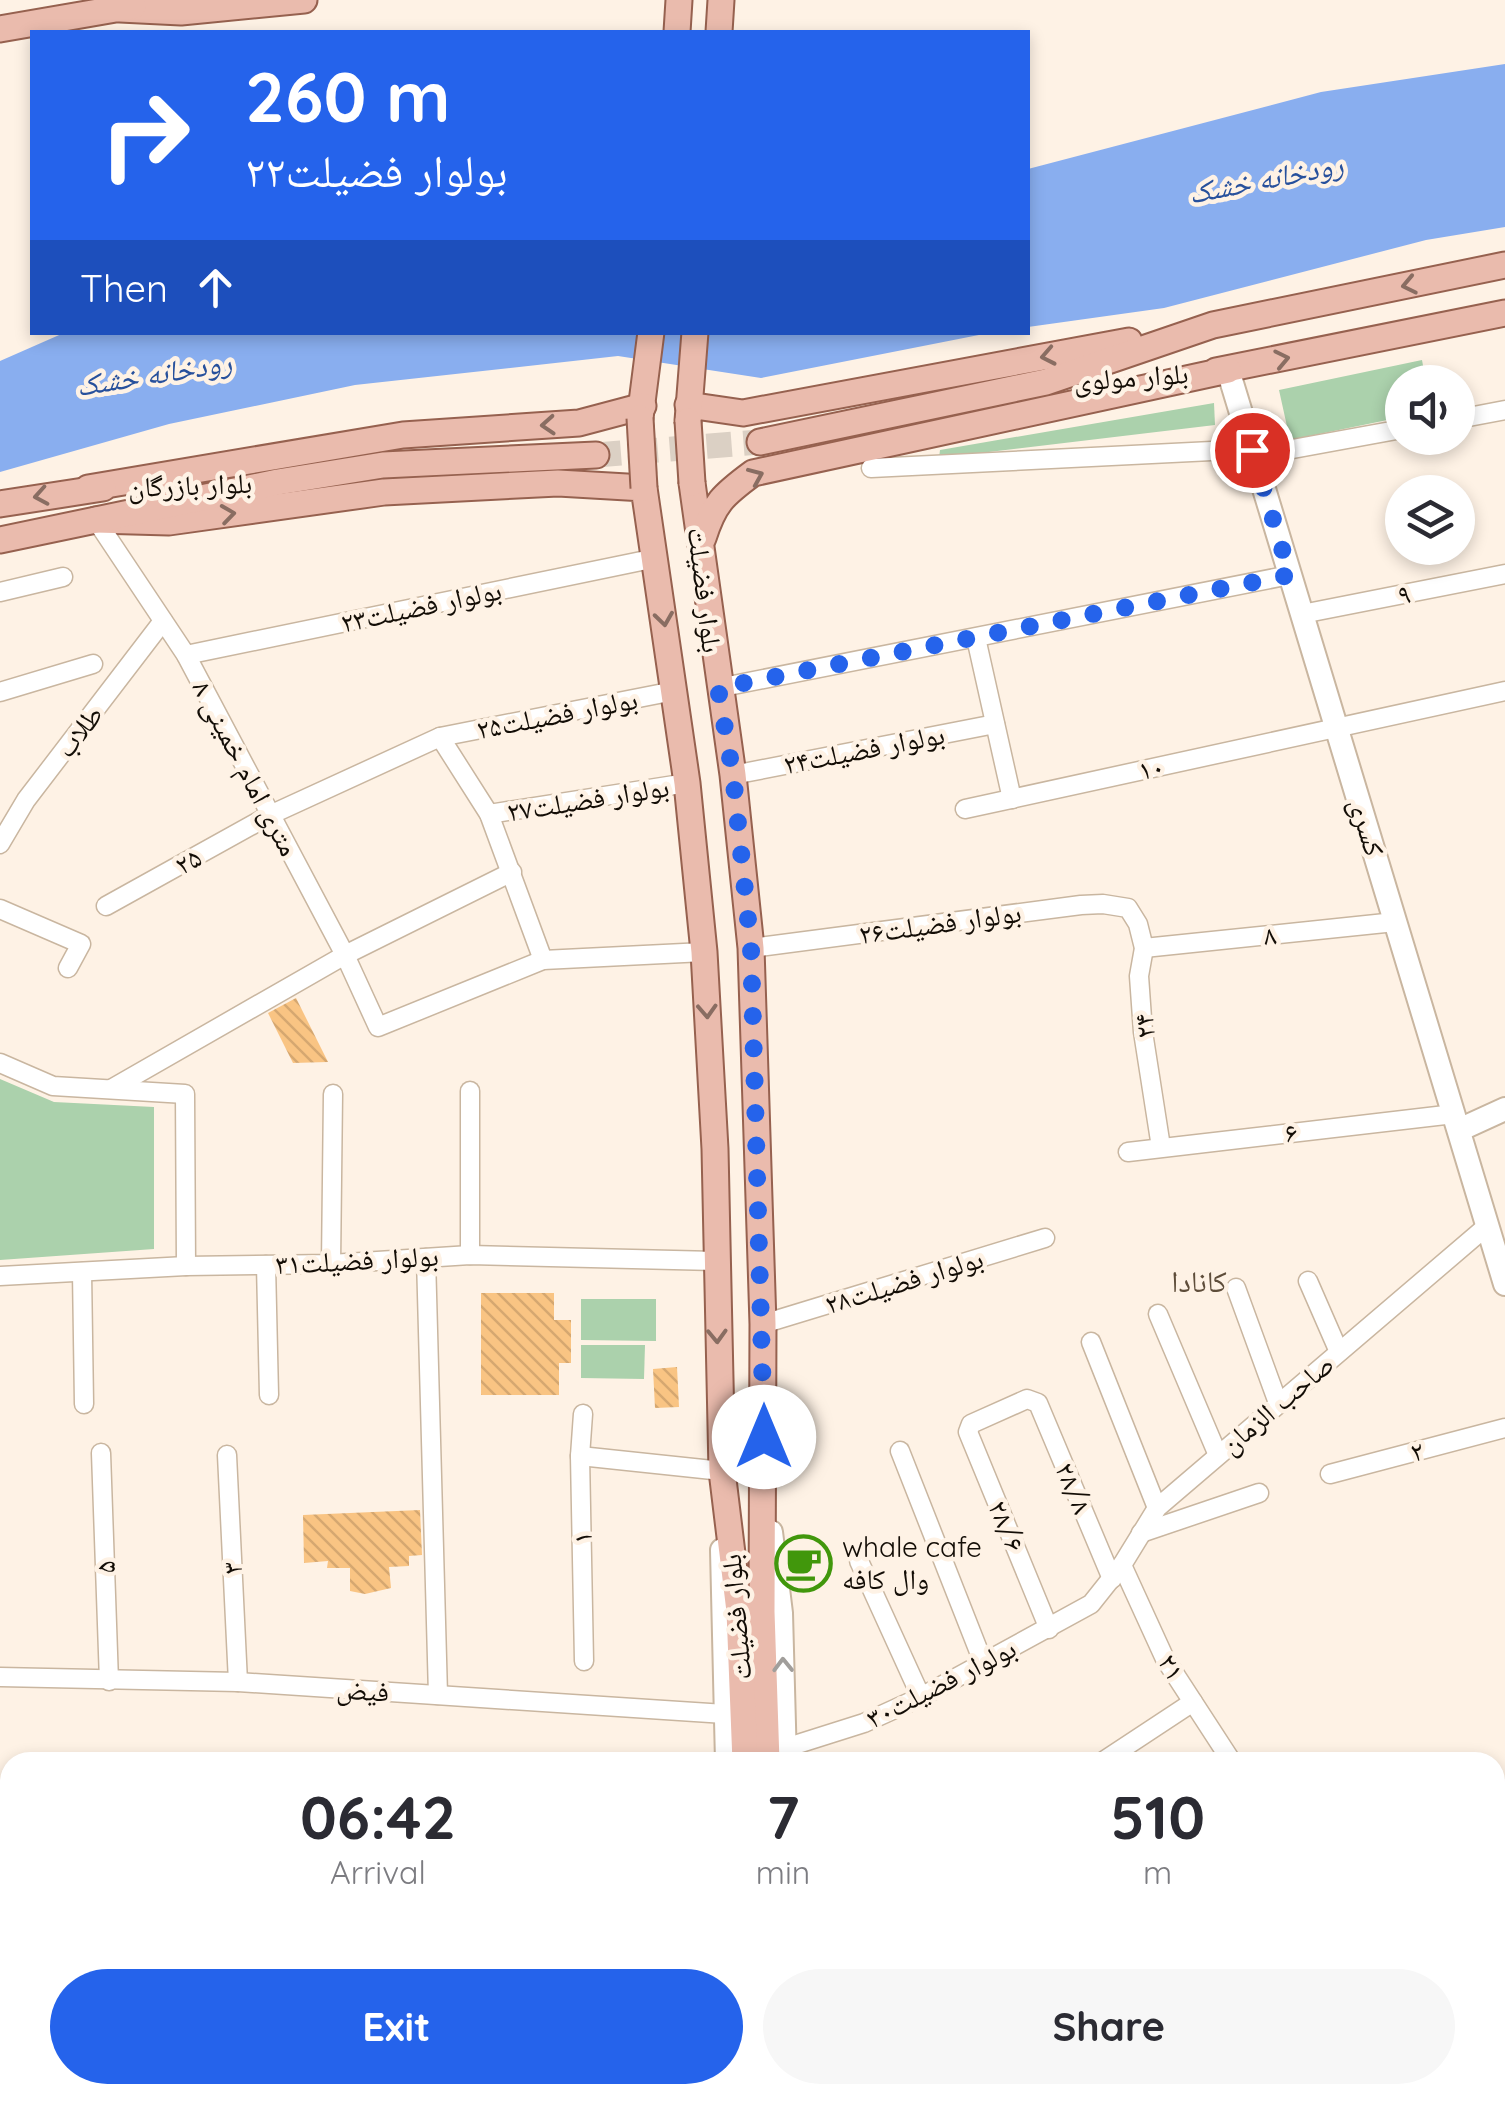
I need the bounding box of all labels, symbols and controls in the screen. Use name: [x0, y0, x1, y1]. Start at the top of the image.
text: 260 m: [245, 52, 451, 140]
icon: right: [80, 70, 210, 200]
text: بولوار فضیلت۲۲: [245, 142, 508, 198]
water label: رودخانه خشک: [1185, 144, 1346, 212]
icon: ahead: [188, 260, 243, 315]
text: Then: [80, 264, 168, 312]
one-way arrow: [1401, 273, 1418, 294]
water label: رودخانه خشک: [73, 342, 234, 404]
one-way arrow: [1040, 345, 1056, 366]
one-way arrow: [1273, 350, 1290, 371]
street label: بلوار مولوی: [1072, 355, 1190, 398]
map controls: [1385, 365, 1475, 565]
button: sound: [1385, 365, 1475, 455]
pin: [1210, 408, 1295, 493]
one-way arrow: [539, 414, 555, 435]
icon: arrive: [1225, 423, 1280, 478]
street label: بلوار بازرگان: [127, 465, 253, 504]
one-way arrow: [746, 467, 764, 487]
button: layers: [1385, 475, 1475, 565]
one-way arrow: [33, 485, 50, 506]
one-way arrow: [220, 504, 236, 525]
street label: بلوار فضیلت: [680, 525, 731, 655]
street label: بولوار فضیلت۲۳: [337, 571, 504, 640]
street label: ۹: [1394, 575, 1413, 612]
one-way arrow: [653, 610, 674, 627]
street label: ۸ متری امام خمینی: [184, 674, 307, 863]
street label: بولوار فضیلت۲۵: [473, 681, 640, 746]
street label: طلاب: [47, 697, 110, 764]
street label: بولوار فضیلت۲۴: [780, 716, 947, 781]
street label: ۱۰: [1135, 748, 1167, 787]
street label: بولوار فضیلت۲۷: [504, 768, 671, 829]
street label: کسری: [1342, 794, 1393, 860]
street label: ۲۵: [168, 839, 207, 882]
street label: بولوار فضیلت۲۶: [857, 894, 1023, 951]
street label: ۸: [1262, 916, 1278, 953]
one-way arrow: [696, 1003, 717, 1019]
street label: ۲۴: [1125, 1012, 1162, 1040]
street label: ۶: [1283, 1113, 1299, 1150]
street label: بولوار فضیلت۳۱: [274, 1238, 440, 1281]
street label: بولوار فضیلت۲۸: [821, 1240, 987, 1321]
district label: کانادا: [1171, 1262, 1227, 1300]
one-way arrow: [707, 1328, 728, 1344]
street label: صاحب الزمان: [1213, 1346, 1341, 1461]
position arrow: [712, 1385, 816, 1489]
street label: ۲: [1406, 1432, 1427, 1469]
street label: ۲۸/۸: [1048, 1457, 1101, 1519]
street label: ۲۸/۶: [981, 1495, 1034, 1557]
place label: whale cafe وال کافه: [842, 1529, 982, 1596]
street label: ۱: [564, 1531, 599, 1545]
cafe icon: whale cafe وال کافه: [773, 1533, 833, 1593]
street label: بلوار فضیلت: [713, 1553, 758, 1681]
street label: ۵: [87, 1560, 122, 1574]
street label: ۳: [214, 1561, 249, 1575]
street label: بولوار فضیلت۳۰: [860, 1630, 1022, 1735]
street label: ۲۱: [1151, 1647, 1194, 1686]
one-way arrow: [772, 1657, 793, 1673]
street label: فیض: [335, 1670, 391, 1710]
text: 06:42: [300, 1779, 456, 1854]
text: 7: [767, 1779, 800, 1854]
text: 510: [1110, 1779, 1205, 1854]
text: Arrival: [330, 1852, 426, 1892]
text: min: [756, 1852, 810, 1892]
text: m: [1143, 1852, 1172, 1892]
button: Exit: [50, 1969, 743, 2084]
button: Share: [763, 1969, 1455, 2084]

